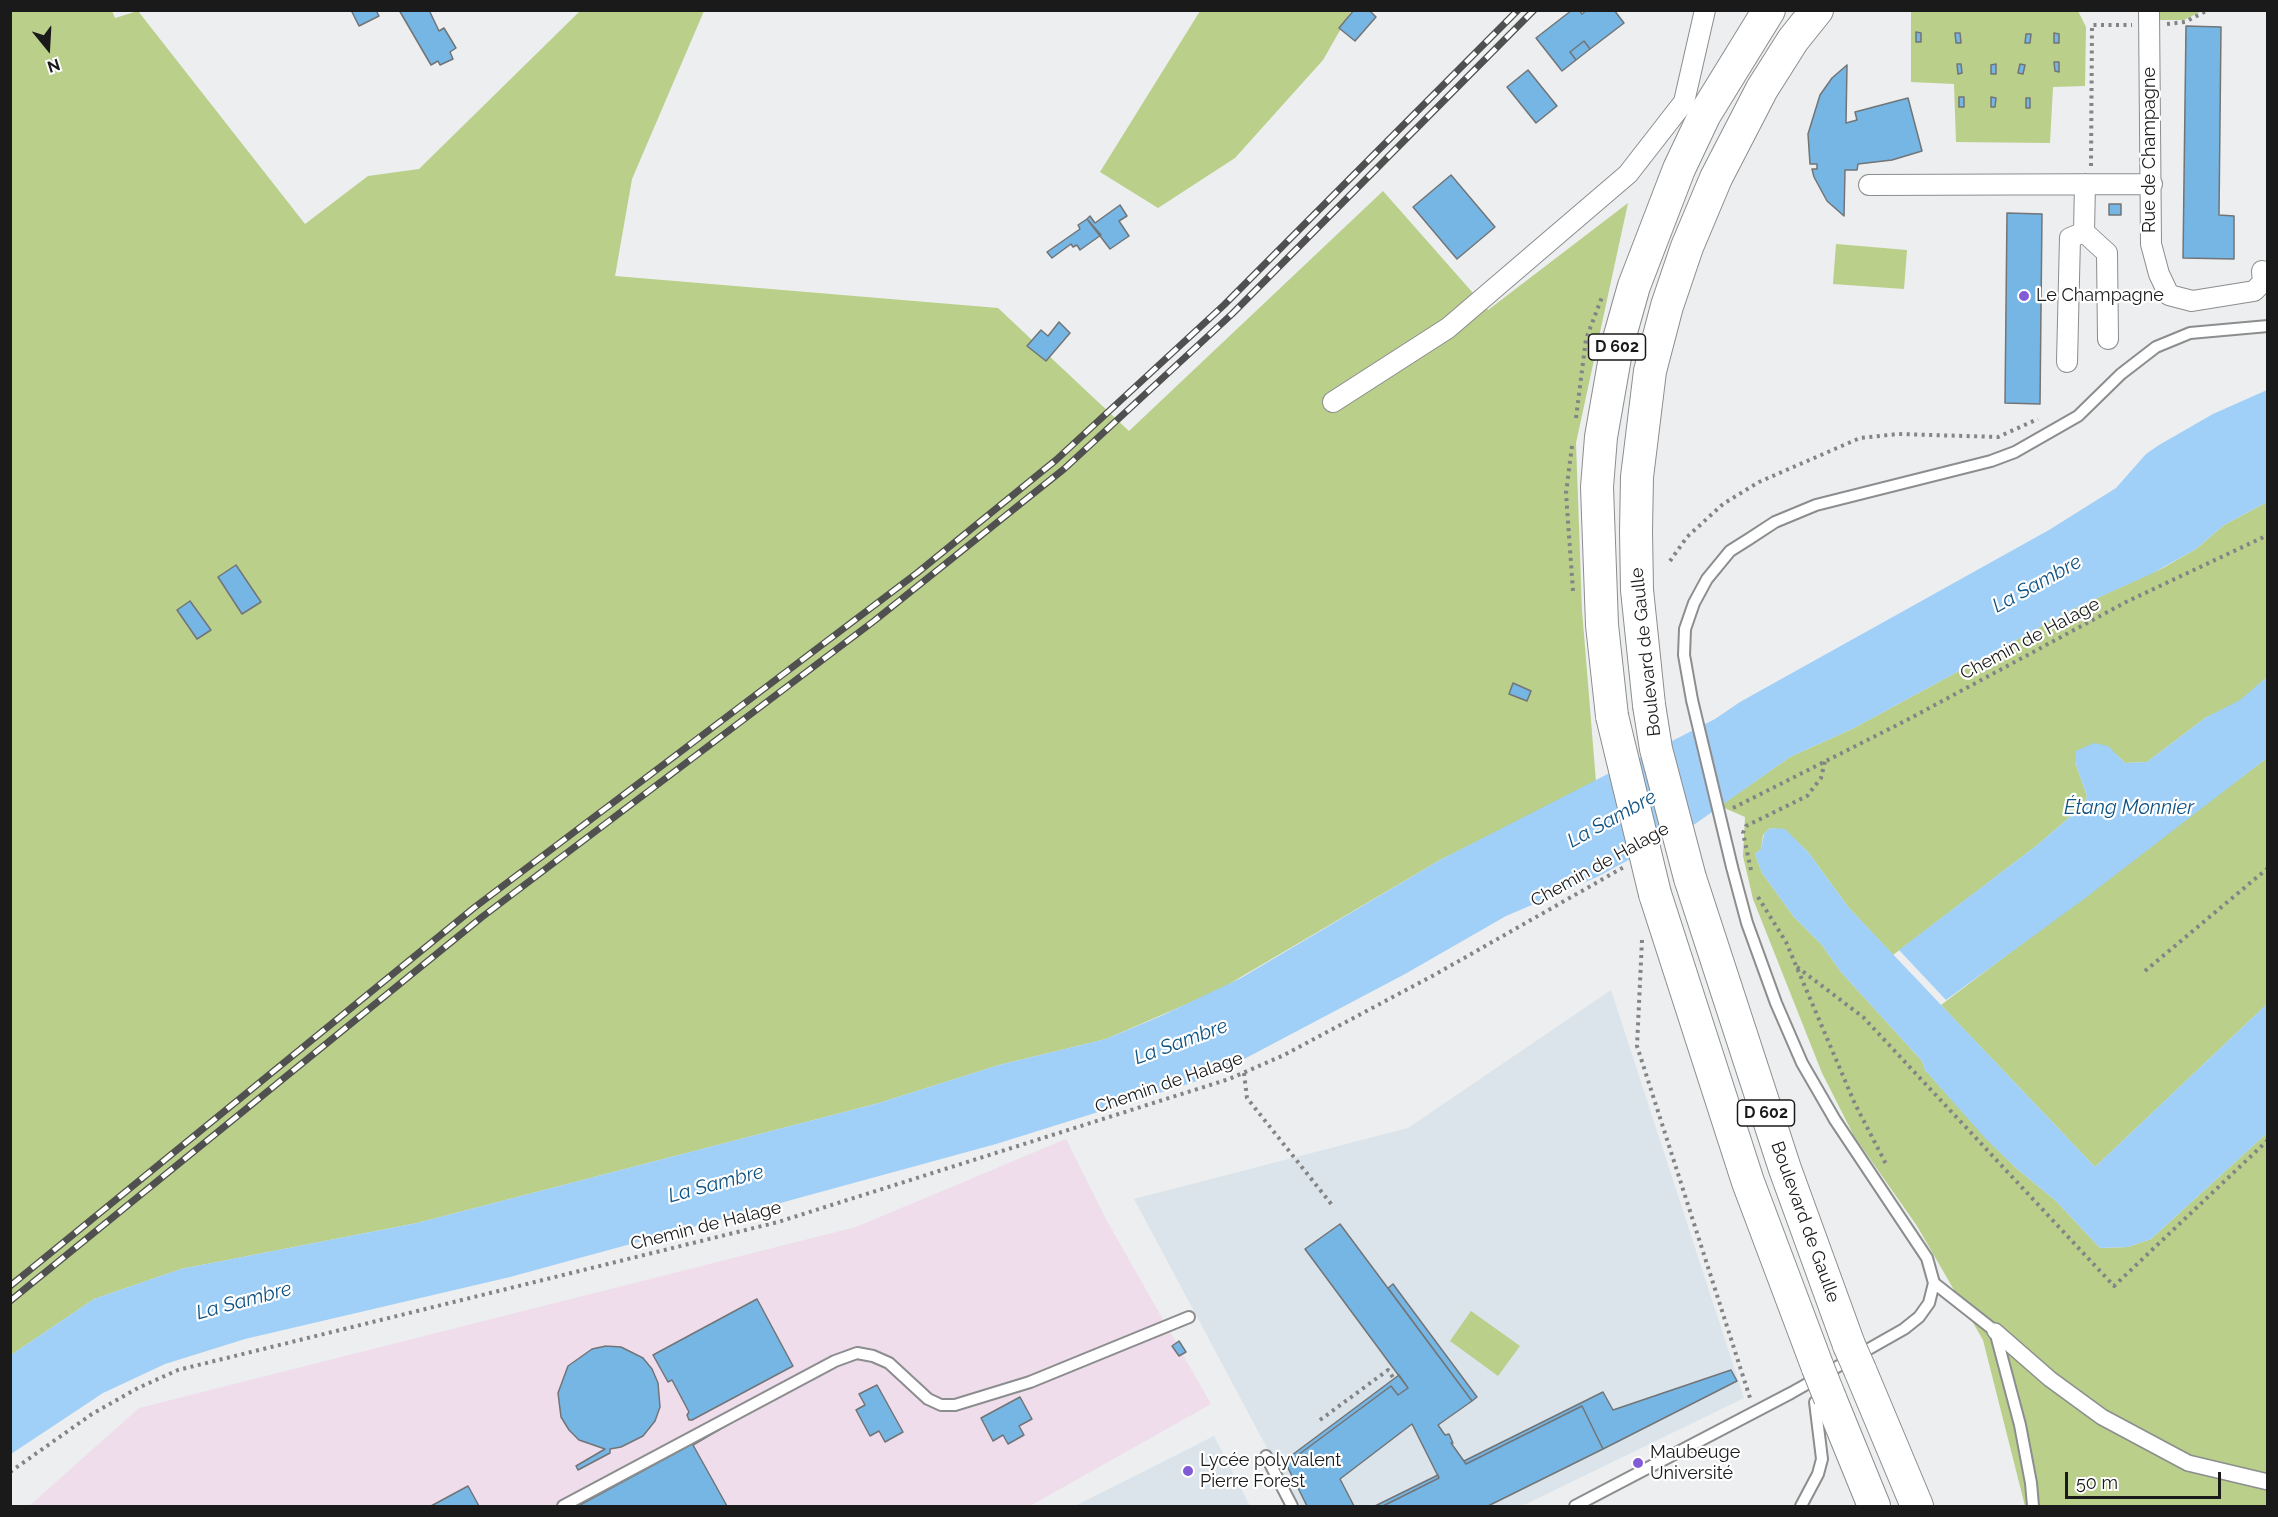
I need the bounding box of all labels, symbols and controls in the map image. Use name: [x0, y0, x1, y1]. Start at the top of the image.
north arrow: [18, 18, 78, 78]
text: N: [45, 55, 62, 77]
street label: Rue de Champagne: [2139, 67, 2161, 233]
place label: Le Champagne: [2036, 285, 2164, 307]
marker: Le Champagne: [2017, 289, 2031, 303]
road number: D 602: [1588, 334, 1646, 360]
water label: La Sambre: [1988, 550, 2086, 618]
street label: Boulevard de Gaulle: [1626, 566, 1666, 738]
street label: Chemin de Halage: [1957, 593, 2103, 685]
water label: La Sambre: [1563, 785, 1661, 853]
water label: Étang Monnier: [2064, 796, 2194, 820]
street label: Chemin de Halage: [1527, 818, 1673, 912]
water label: La Sambre: [1131, 1014, 1231, 1070]
street label: Chemin de Halage: [1092, 1048, 1246, 1118]
road number: D 602: [1738, 1100, 1794, 1126]
street label: Boulevard de Gaulle: [1766, 1139, 1844, 1305]
water label: La Sambre: [666, 1160, 766, 1208]
street label: Chemin de Halage: [628, 1197, 784, 1255]
water label: La Sambre: [194, 1277, 294, 1325]
place label: Maubeuge Université: [1650, 1442, 1740, 1484]
place label: Lycée polyvalent Pierre Forest: [1200, 1450, 1341, 1492]
marker: Maubeuge Université: [1631, 1456, 1645, 1470]
scale bar: [2068, 1460, 2224, 1498]
marker: Lycée polyvalent Pierre Forest: [1181, 1464, 1195, 1478]
text: 50 m: [2076, 1472, 2118, 1493]

